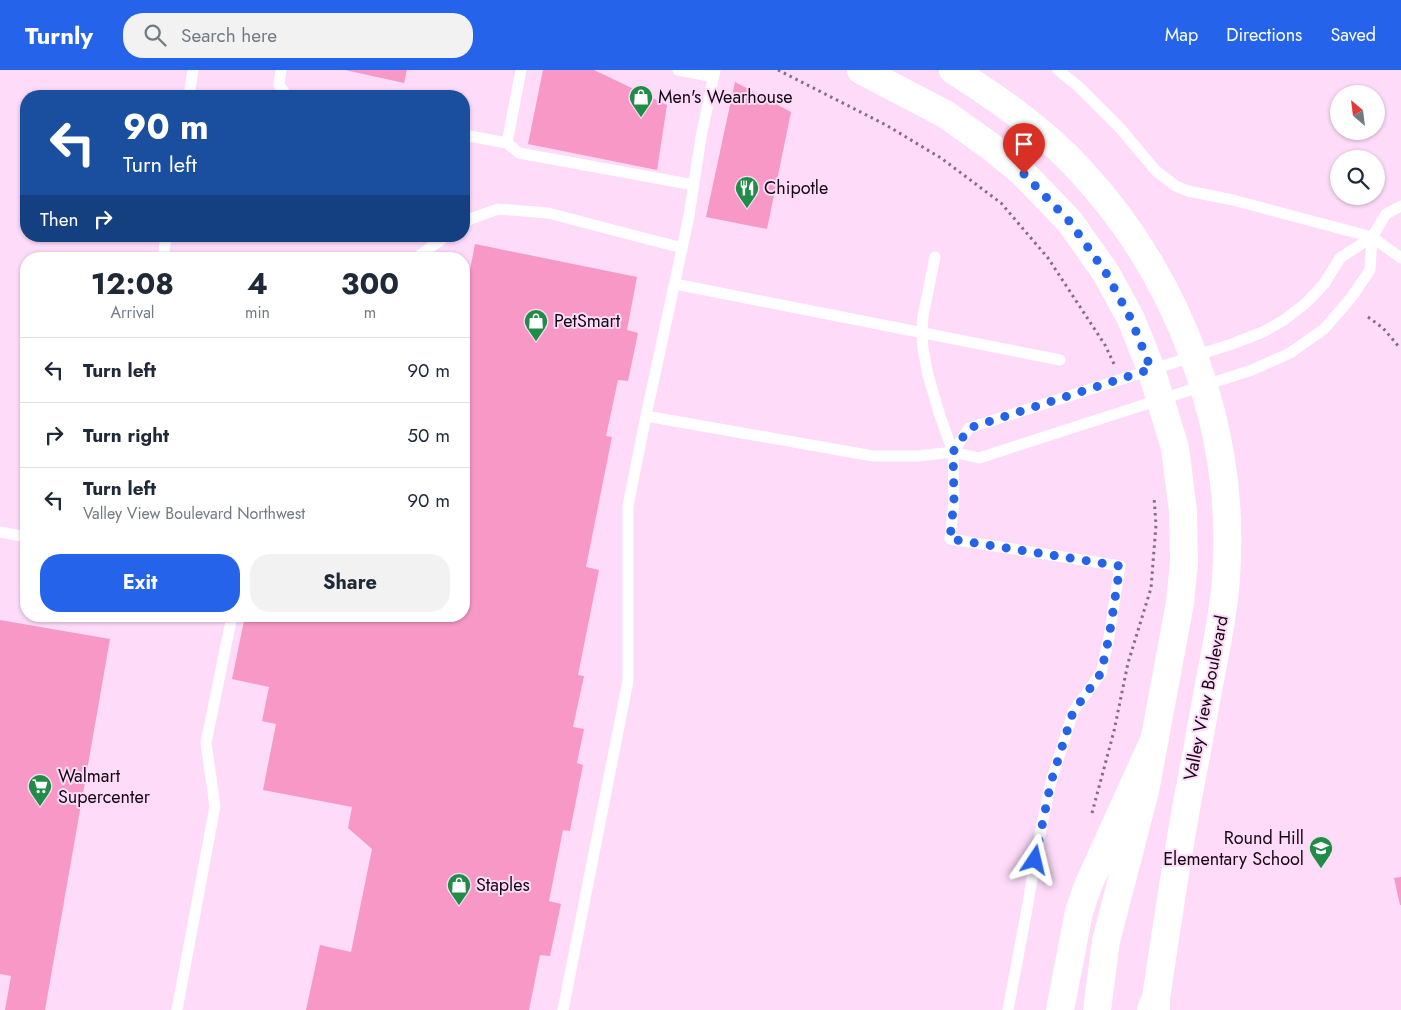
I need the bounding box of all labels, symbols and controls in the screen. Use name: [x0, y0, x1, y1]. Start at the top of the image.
search box: [123, 13, 473, 58]
text: Turnly: [25, 18, 93, 53]
icon: search: [141, 21, 169, 49]
text: Search here: [181, 22, 277, 49]
text: Map: [1165, 22, 1198, 48]
text: Directions: [1226, 22, 1302, 48]
text: Saved: [1330, 22, 1376, 48]
shop icon: Men's Wearhouse: [628, 84, 654, 118]
place label: Men's Wearhouse: [658, 84, 792, 110]
north arrow: [1330, 85, 1385, 140]
map controls: [1330, 85, 1385, 205]
text: 90 m: [123, 102, 209, 152]
icon: left: [40, 110, 105, 175]
pin: [1003, 123, 1045, 174]
icon: arrive: [1010, 130, 1038, 158]
text: Turn left: [123, 148, 197, 180]
button: search: [1330, 150, 1385, 205]
restaurant icon: Chipotle: [734, 175, 760, 209]
place label: Chipotle: [764, 175, 828, 201]
icon: right: [89, 205, 117, 233]
text: Then: [40, 206, 79, 233]
text: 12:08: [91, 262, 174, 305]
text: 4: [247, 262, 268, 305]
text: 300: [341, 262, 399, 305]
text: Arrival: [110, 301, 155, 324]
text: min: [245, 301, 270, 324]
text: m: [364, 301, 376, 324]
shop icon: PetSmart: [523, 308, 549, 342]
place label: PetSmart: [554, 308, 621, 334]
icon: left: [40, 356, 68, 384]
text: Turn left: [83, 357, 156, 384]
text: 90 m: [407, 357, 450, 384]
icon: right: [40, 421, 68, 449]
text: Turn right: [83, 422, 169, 449]
text: 50 m: [407, 422, 450, 449]
text: Turn left: [83, 475, 156, 502]
icon: left: [40, 486, 68, 514]
text: 90 m: [407, 487, 450, 514]
text: Valley View Boulevard Northwest: [83, 502, 305, 525]
button: Exit: [40, 554, 240, 612]
button: Share: [250, 554, 450, 612]
street label: Valley View Boulevard: [1177, 613, 1235, 783]
place label: Walmart Supercenter: [58, 763, 151, 810]
supermarket icon: Walmart Supercenter: [27, 773, 53, 807]
place label: Round Hill Elementary School: [1163, 825, 1304, 872]
position arrow: [1008, 833, 1060, 885]
school or university icon: Round Hill Elementary School: [1308, 835, 1334, 869]
shop icon: Staples: [446, 872, 472, 906]
place label: Staples: [476, 872, 530, 898]

